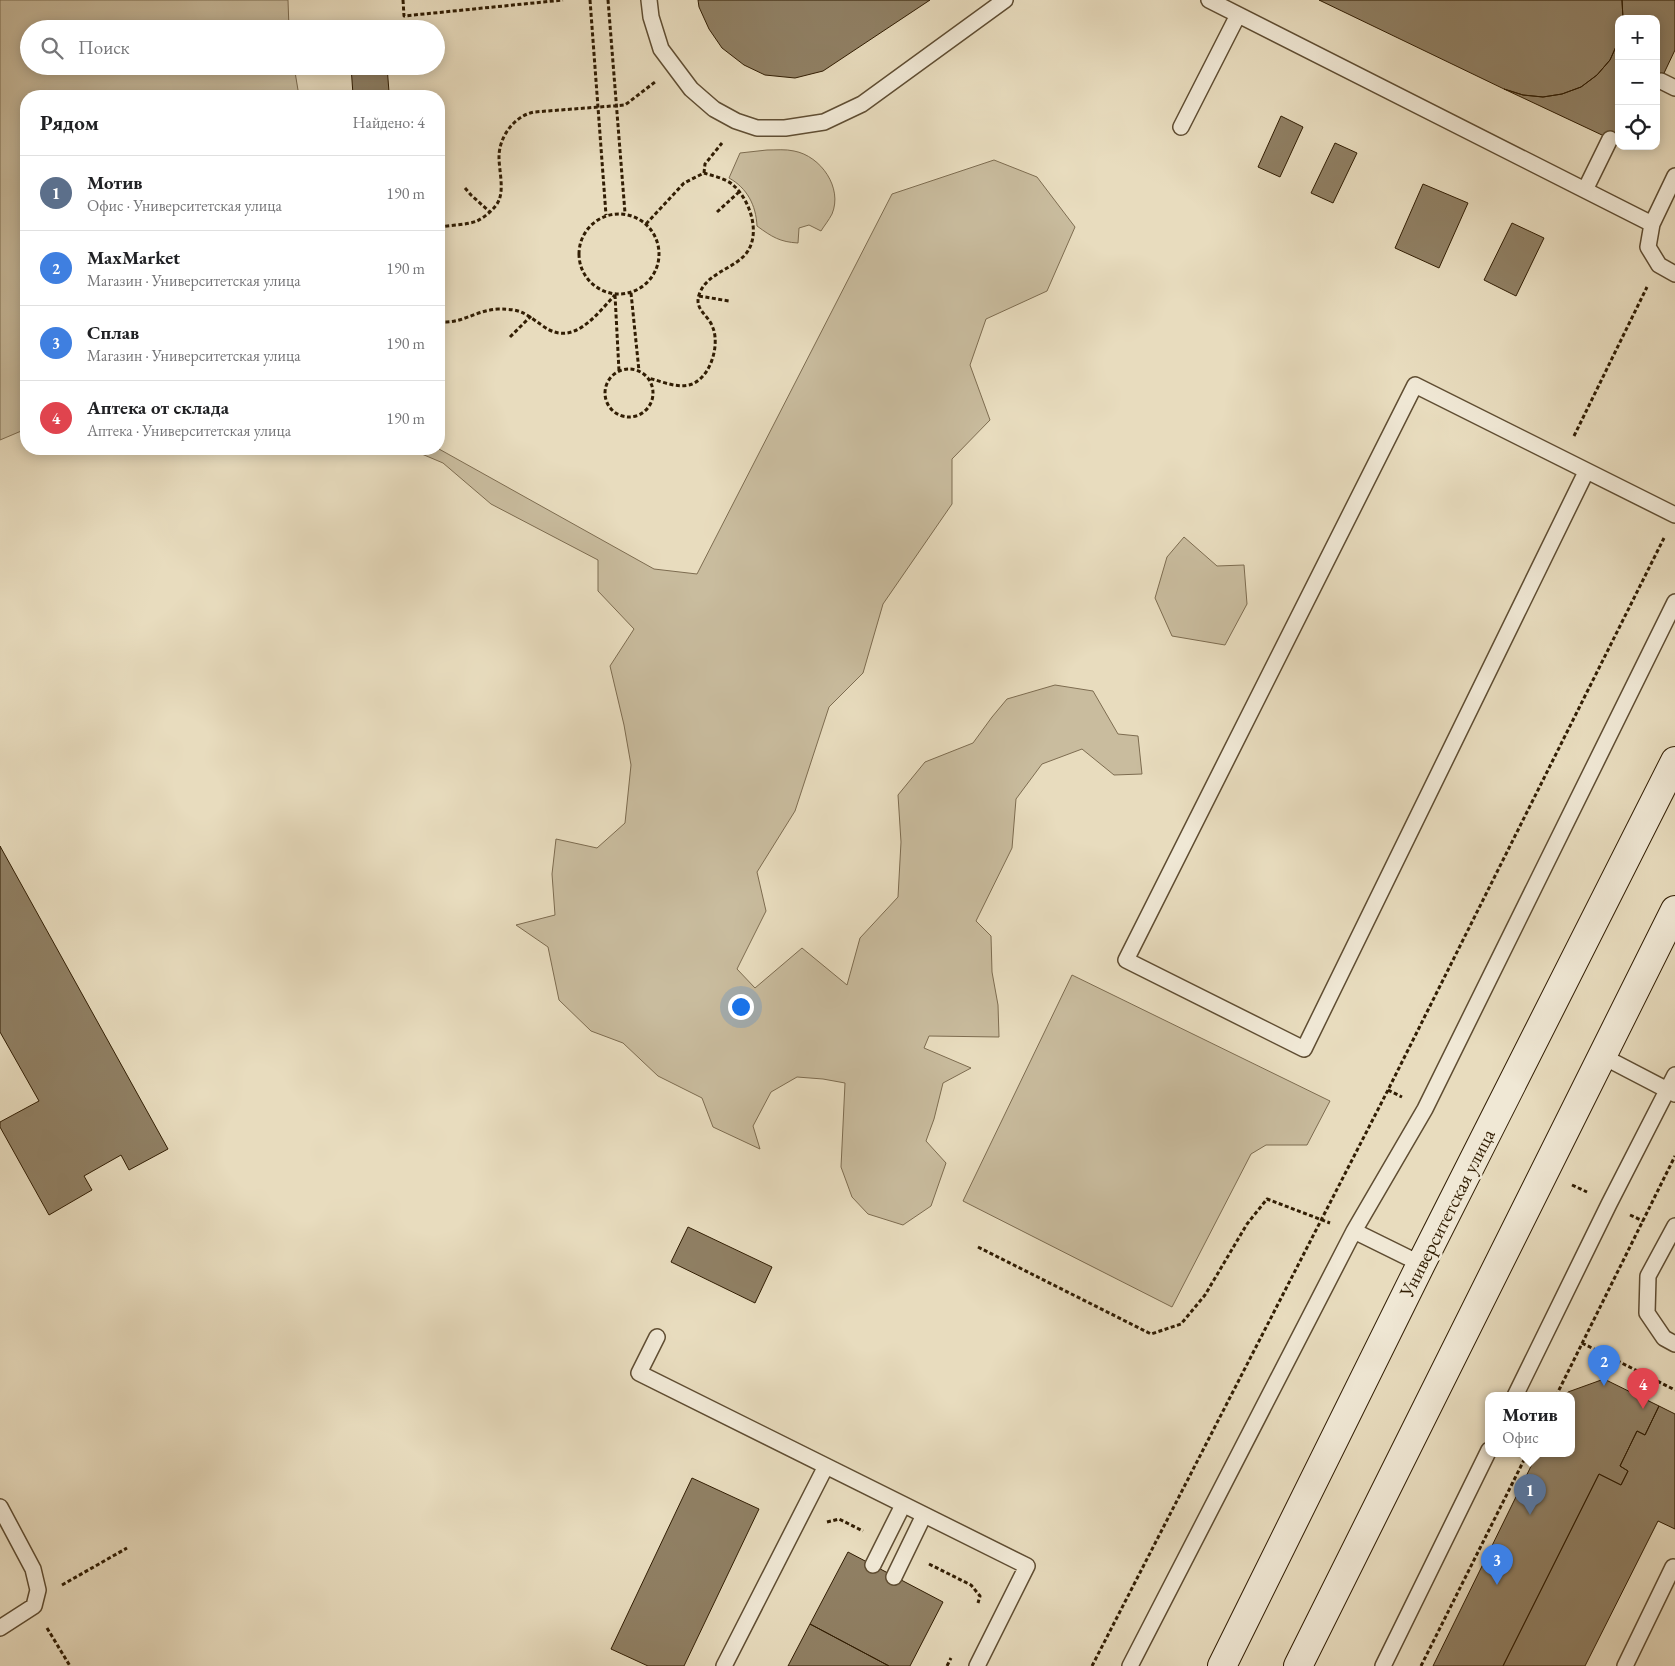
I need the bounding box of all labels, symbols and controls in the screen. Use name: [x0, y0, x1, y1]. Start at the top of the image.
map controls: [1615, 15, 1660, 150]
button: +: [1615, 15, 1660, 60]
search box: [20, 20, 445, 75]
icon: search: [38, 34, 66, 62]
text: Поиск: [78, 35, 130, 60]
button: −: [1615, 60, 1660, 105]
button: locate: [1615, 105, 1660, 150]
text: Рядом: [40, 109, 99, 136]
text: Найдено: 4: [353, 112, 425, 133]
text: Мотив: [87, 170, 142, 195]
text: 1: [52, 183, 60, 204]
text: 190 m: [386, 183, 425, 204]
text: Офис · Университетская улица: [87, 195, 282, 216]
text: MaxMarket: [87, 245, 180, 270]
text: 2: [52, 258, 60, 279]
text: 190 m: [386, 258, 425, 279]
text: Магазин · Университетская улица: [87, 270, 301, 291]
text: Сплав: [87, 320, 139, 345]
text: 3: [52, 333, 60, 354]
text: 190 m: [386, 333, 425, 354]
text: Магазин · Университетская улица: [87, 345, 301, 366]
text: Аптека от склада: [87, 395, 229, 420]
text: 4: [52, 408, 60, 429]
text: 190 m: [386, 408, 425, 429]
text: Аптека · Университетская улица: [87, 420, 291, 441]
your location: [728, 994, 754, 1020]
street label: Университетская улица: [1393, 1124, 1501, 1303]
pin: 2: [1588, 1345, 1620, 1386]
pin: 4: [1627, 1368, 1659, 1409]
popup: [1485, 1392, 1575, 1457]
text: Мотив: [1502, 1402, 1558, 1427]
text: Офис: [1502, 1427, 1539, 1448]
pin: 1: [1514, 1474, 1546, 1515]
pin: 3: [1481, 1544, 1513, 1585]

